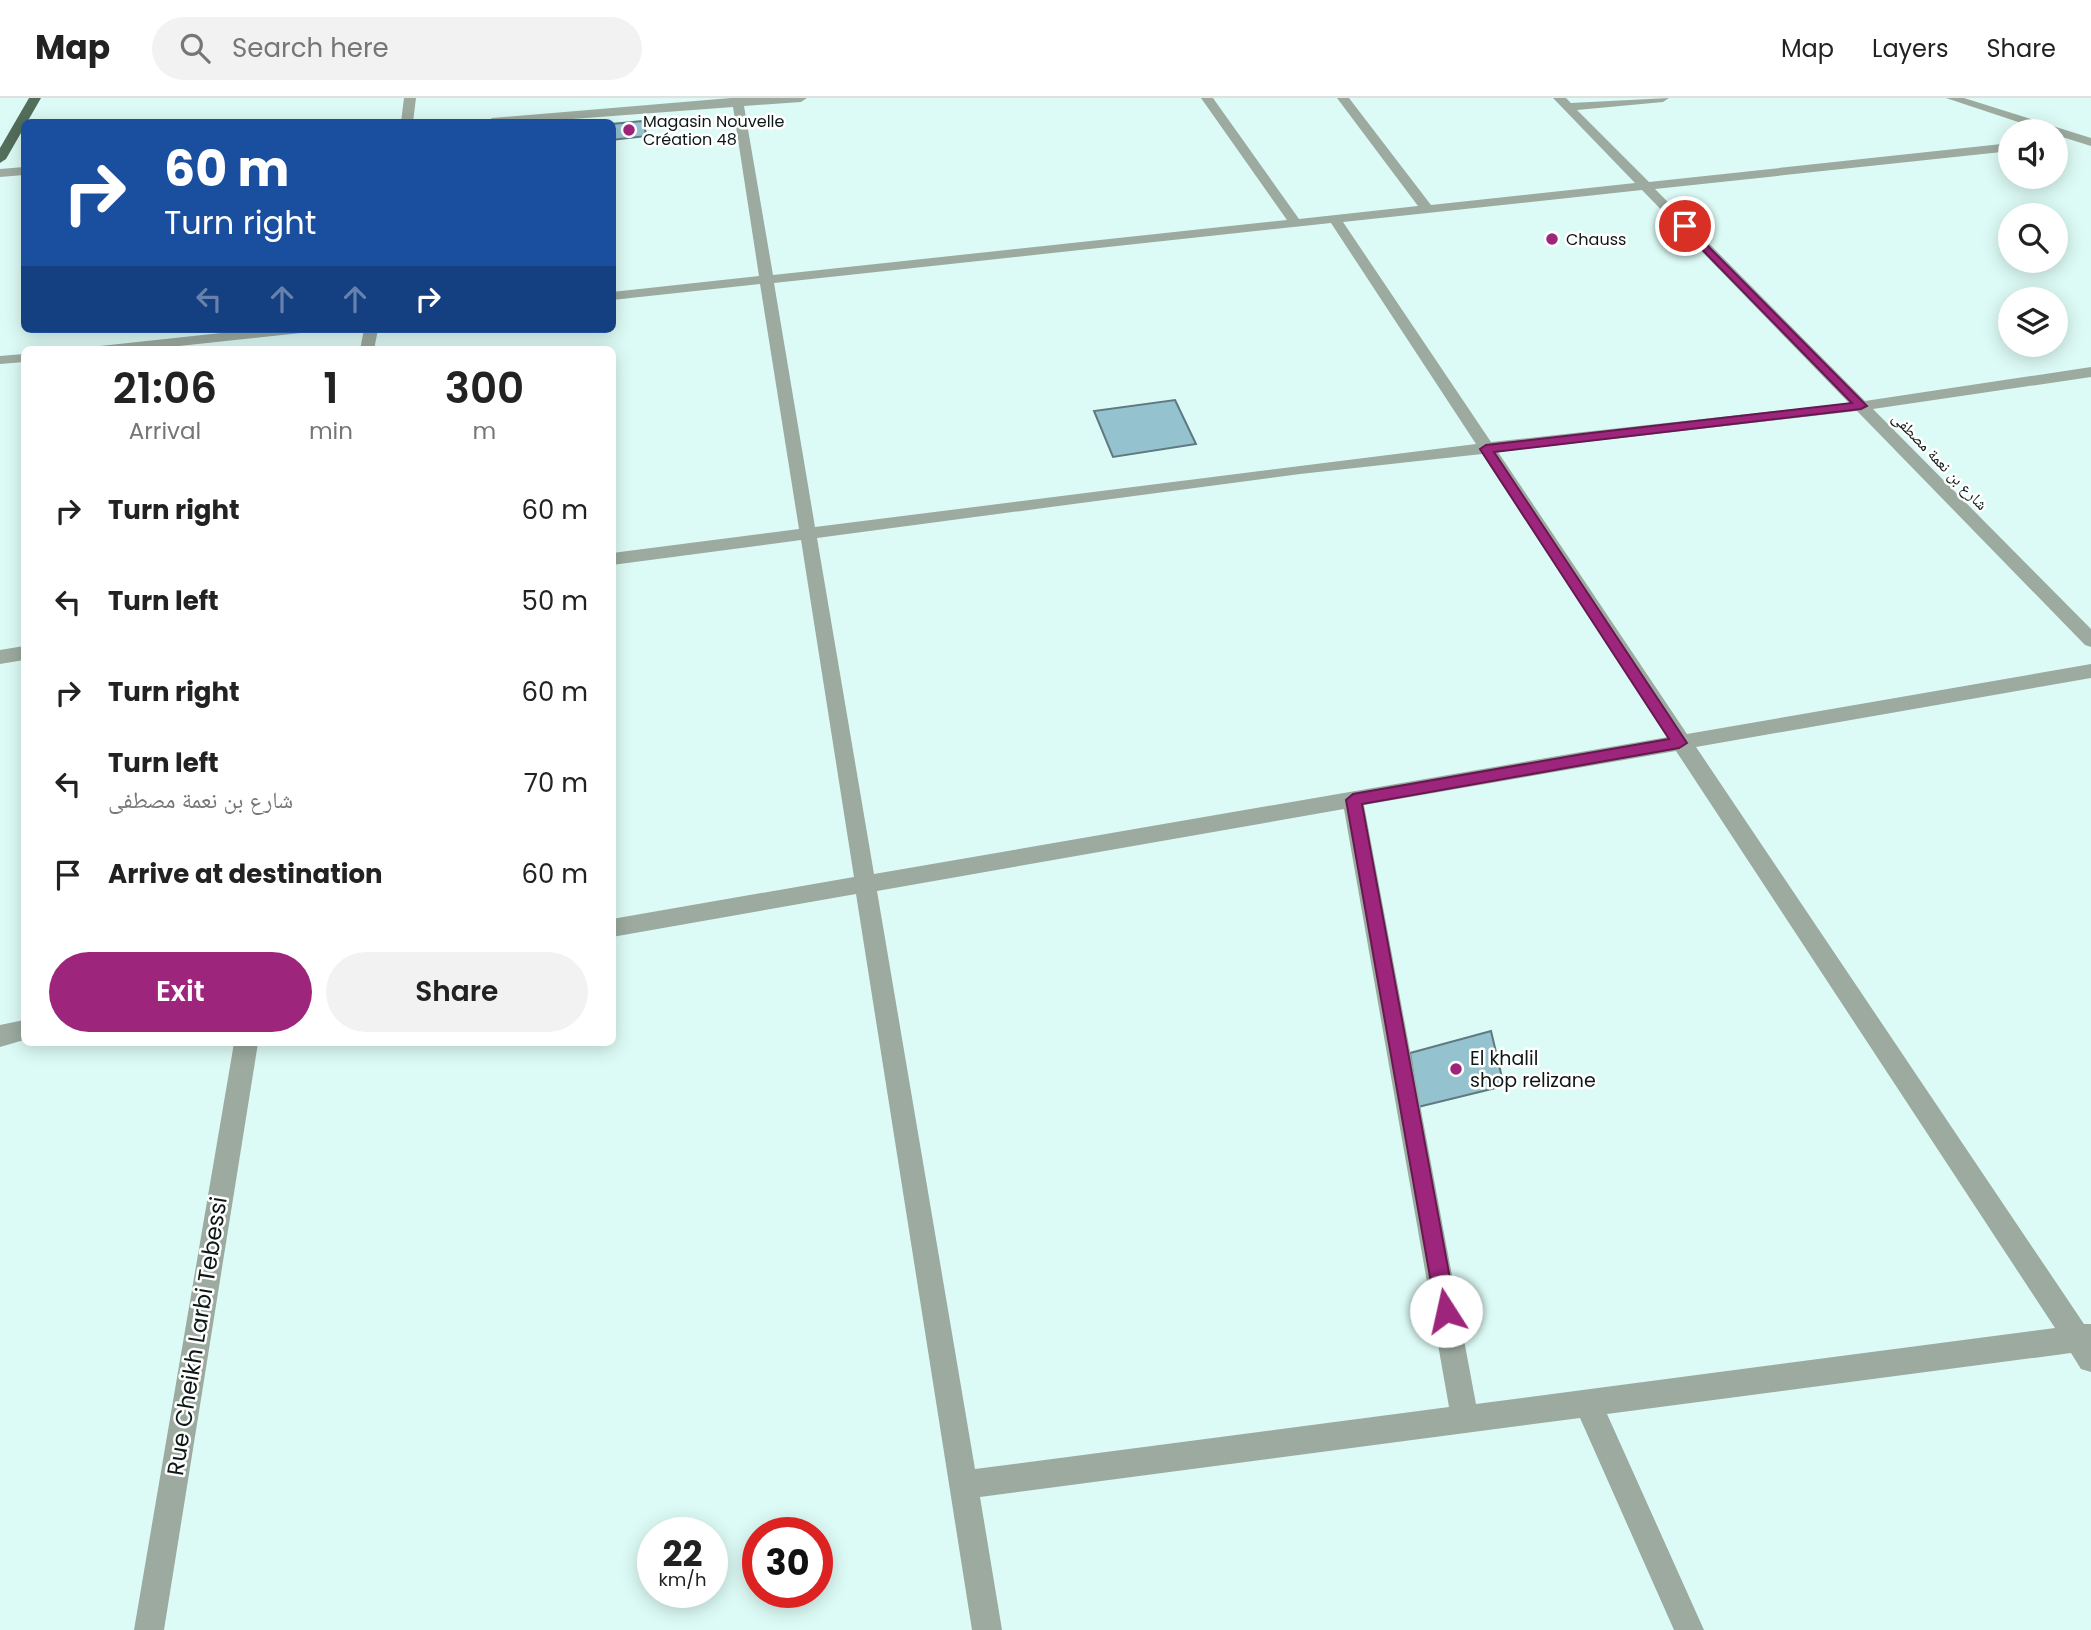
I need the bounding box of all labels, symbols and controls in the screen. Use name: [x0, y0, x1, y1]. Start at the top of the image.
search box: [152, 17, 642, 80]
text: Map: [35, 24, 110, 71]
icon: search: [176, 29, 214, 67]
text: Search here: [232, 30, 389, 66]
text: Map: [1781, 32, 1834, 65]
text: Layers: [1872, 32, 1948, 65]
text: Share: [1986, 32, 2056, 65]
place label: Magasin Nouvelle Création 48: [643, 110, 785, 151]
map controls: [1998, 119, 2068, 357]
button: sound: [1998, 119, 2068, 189]
marker: Magasin Nouvelle Création 48: [621, 122, 637, 138]
text: 60 m: [164, 135, 289, 203]
icon: right: [49, 147, 140, 238]
pin: [1655, 196, 1715, 256]
text: Turn right: [164, 200, 316, 245]
button: search: [1998, 203, 2068, 273]
icon: arrive: [1666, 207, 1704, 245]
place label: Chauss: [1566, 228, 1626, 251]
marker: Chauss: [1544, 231, 1560, 247]
icon: left: [190, 280, 228, 318]
icon: ahead: [263, 280, 301, 318]
icon: ahead: [336, 280, 374, 318]
icon: right: [409, 280, 447, 318]
button: layers: [1998, 287, 2068, 357]
text: 21:06: [113, 359, 217, 418]
text: 1: [323, 359, 339, 418]
text: 300: [445, 359, 524, 418]
street label: شارع بن نعمة مصطفى: [1887, 407, 1993, 515]
text: Arrival: [129, 415, 201, 447]
text: min: [309, 415, 353, 447]
text: m: [473, 415, 496, 447]
icon: right: [49, 492, 87, 530]
text: Turn right: [108, 492, 240, 528]
text: 60 m: [521, 492, 588, 528]
icon: left: [49, 583, 87, 621]
text: Turn left: [108, 583, 219, 619]
text: 50 m: [522, 583, 588, 619]
icon: right: [49, 674, 87, 712]
text: Turn right: [108, 674, 240, 710]
text: 60 m: [521, 674, 588, 710]
text: Turn left: [108, 745, 219, 781]
icon: left: [49, 765, 87, 803]
text: 70 m: [524, 765, 588, 801]
text: شارع بن نعمة مصطفى: [108, 784, 293, 816]
icon: arrive: [49, 856, 87, 894]
text: Arrive at destination: [108, 856, 383, 892]
text: 60 m: [521, 856, 588, 892]
button: Exit: [49, 952, 312, 1032]
button: Share: [326, 952, 588, 1032]
place label: El khalil shop relizane: [1470, 1045, 1596, 1094]
marker: El khalil shop relizane: [1448, 1061, 1464, 1077]
street label: Rue Cheikh Larbi Tebessi: [159, 1194, 235, 1478]
position arrow: [1409, 1274, 1483, 1348]
speed limit sign: 30: [742, 1517, 833, 1608]
text: 22: [663, 1529, 702, 1578]
text: km/h: [659, 1567, 706, 1592]

